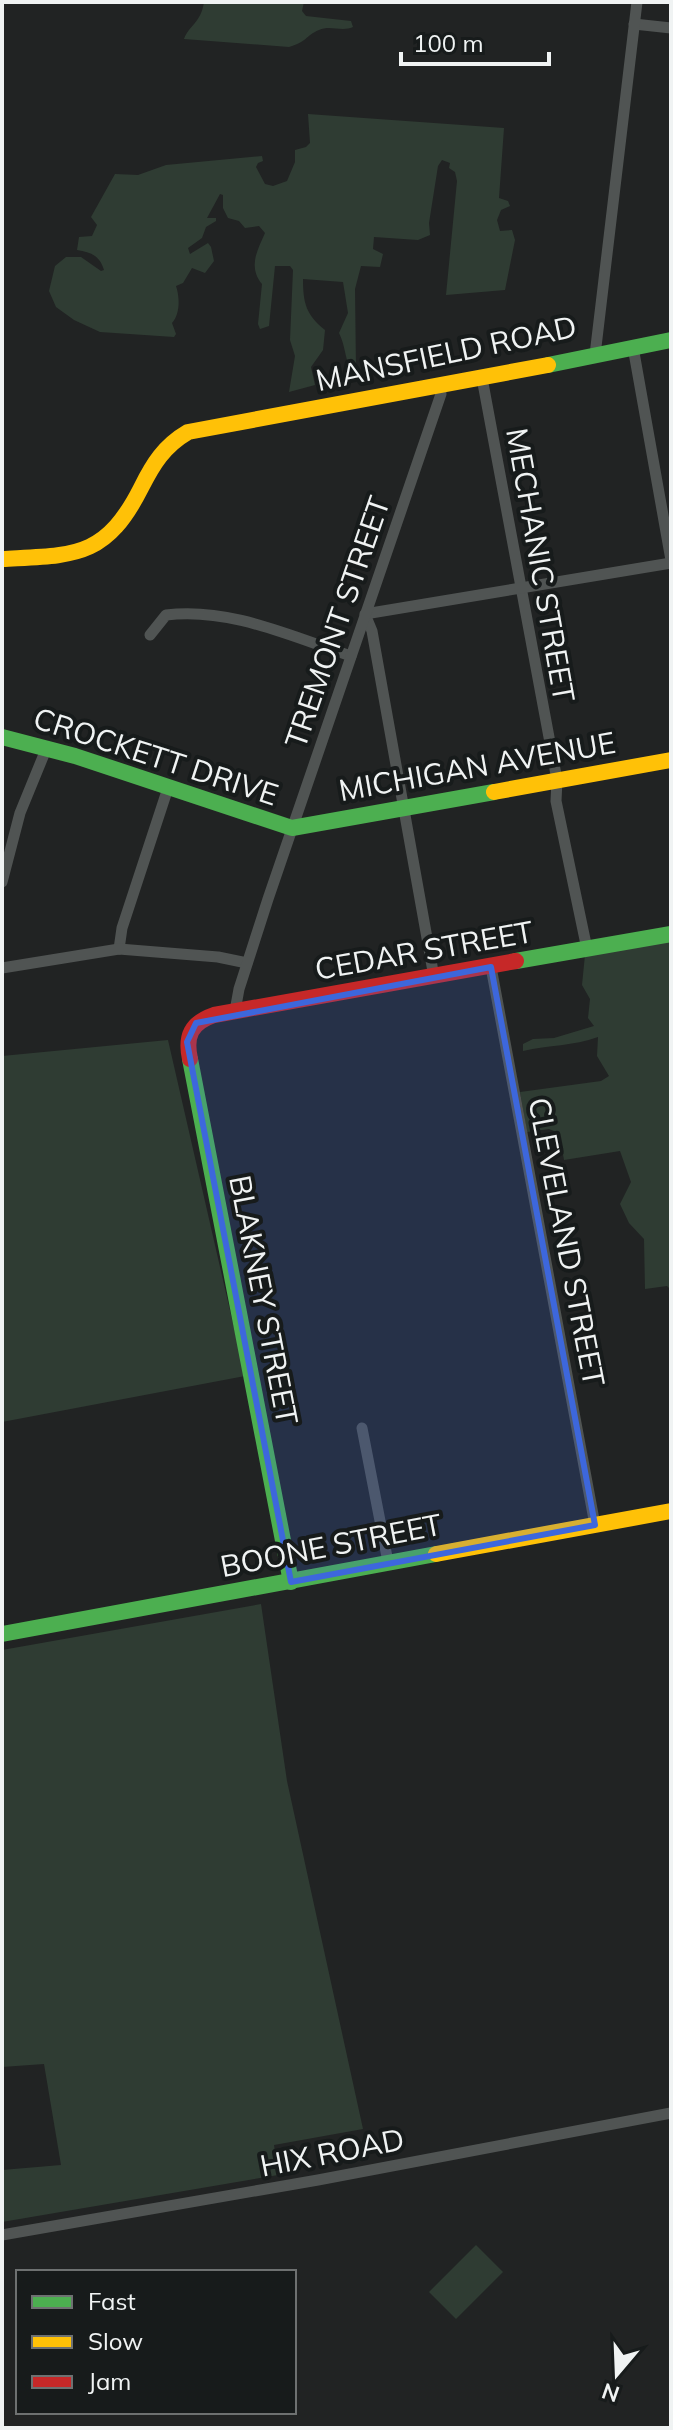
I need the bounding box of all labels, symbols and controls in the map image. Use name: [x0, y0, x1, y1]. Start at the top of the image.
scale bar: [401, 16, 549, 66]
text: 100 m: [413, 28, 484, 58]
street label: MANSFIELD ROAD: [312, 307, 580, 399]
street label: MECHANIC STREET: [498, 425, 584, 705]
street label: TREMONT STREET: [276, 491, 398, 753]
street label: CROCKETT DRIVE: [29, 699, 283, 813]
street label: MICHIGAN AVENUE: [336, 723, 618, 809]
street label: CEDAR STREET: [312, 912, 536, 988]
street label: CLEVELAND STREET: [520, 1094, 614, 1390]
street label: BLAKNEY STREET: [221, 1172, 307, 1428]
street label: BOONE STREET: [217, 1505, 445, 1585]
street label: HIX ROAD: [257, 2119, 407, 2185]
legend: [16, 2270, 296, 2414]
text: Fast: [88, 2286, 136, 2316]
text: Slow: [88, 2326, 143, 2356]
north arrow: [577, 2334, 657, 2414]
text: Jam: [88, 2366, 131, 2396]
text: N: [598, 2377, 623, 2409]

